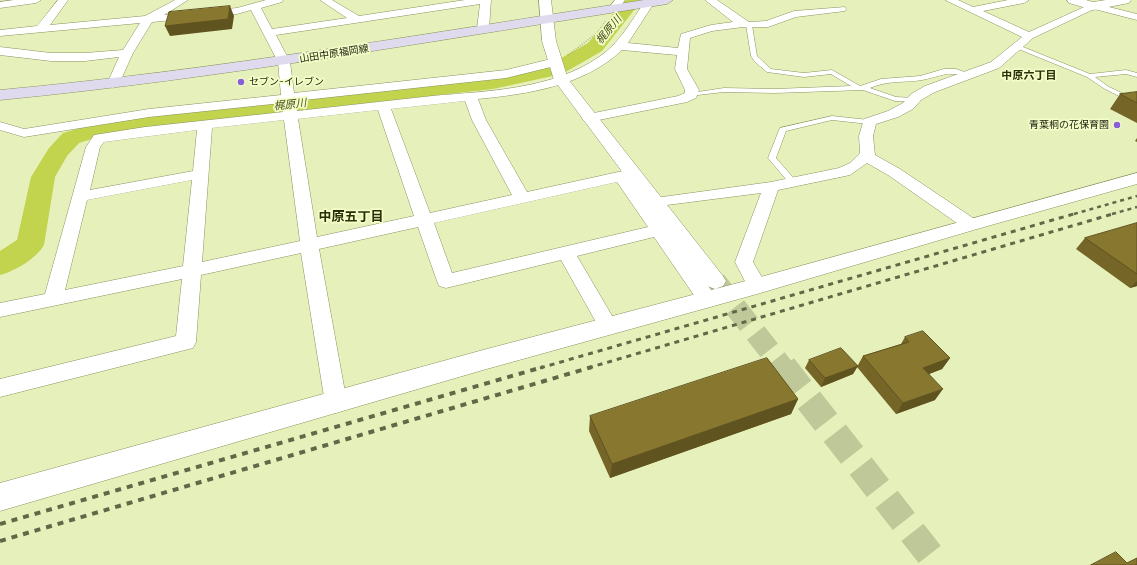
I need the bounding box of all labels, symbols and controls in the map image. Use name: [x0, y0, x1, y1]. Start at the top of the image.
water label: 梶原川: [593, 13, 625, 47]
street label: 山田中原福岡線: [298, 43, 370, 65]
district label: 中原六丁目: [1002, 69, 1056, 83]
place label: セブン-イレブン: [249, 76, 324, 88]
marker: セブン-イレブン: [236, 77, 246, 87]
water label: 梶原川: [273, 97, 307, 113]
place label: 青葉桐の花保育園: [1029, 119, 1109, 131]
marker: 青葉桐の花保育園: [1112, 120, 1122, 130]
district label: 中原五丁目: [319, 209, 383, 225]

